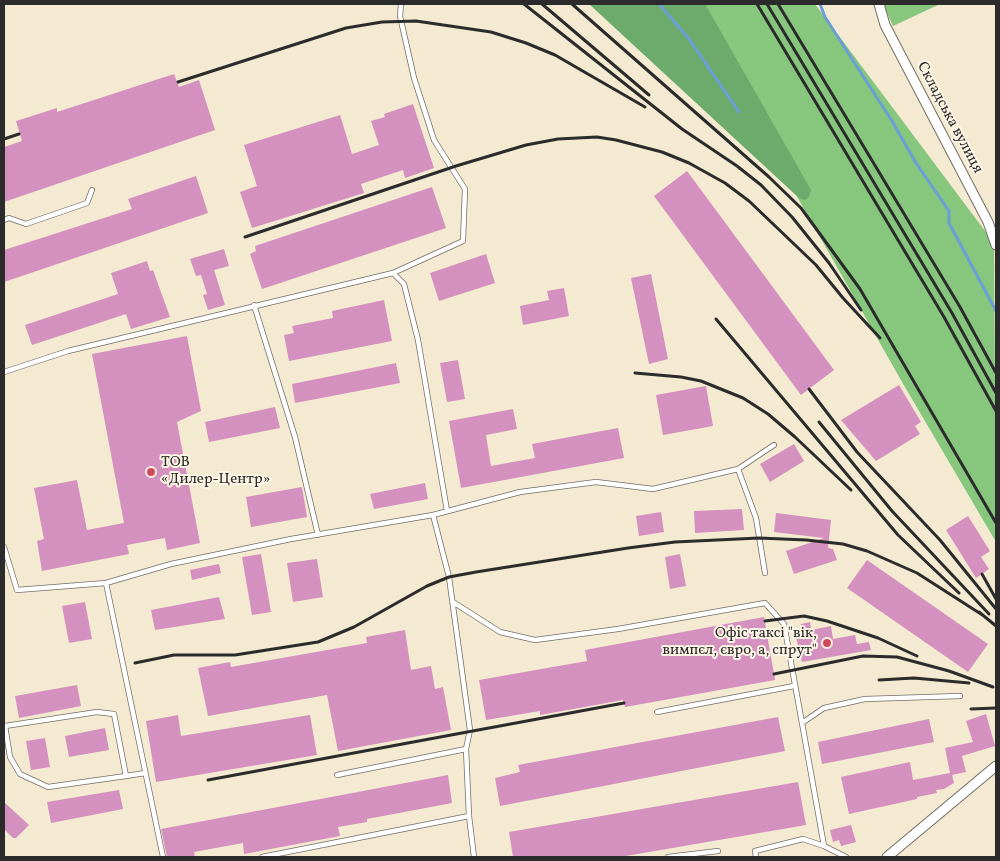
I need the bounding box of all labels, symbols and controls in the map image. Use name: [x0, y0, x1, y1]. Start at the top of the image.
street label: Складська вулиця: [912, 59, 986, 177]
place label: ТОВ «Дилер-Центр»: [161, 454, 270, 489]
marker: ТОВ «Дилер-Центр»: [145, 466, 157, 478]
place label: Офіс таксі "вік, вимпєл, євро, а, спрут": [663, 625, 817, 660]
marker: Офіс таксі "вік, вимпєл, євро, а, спрут": [821, 637, 833, 649]

